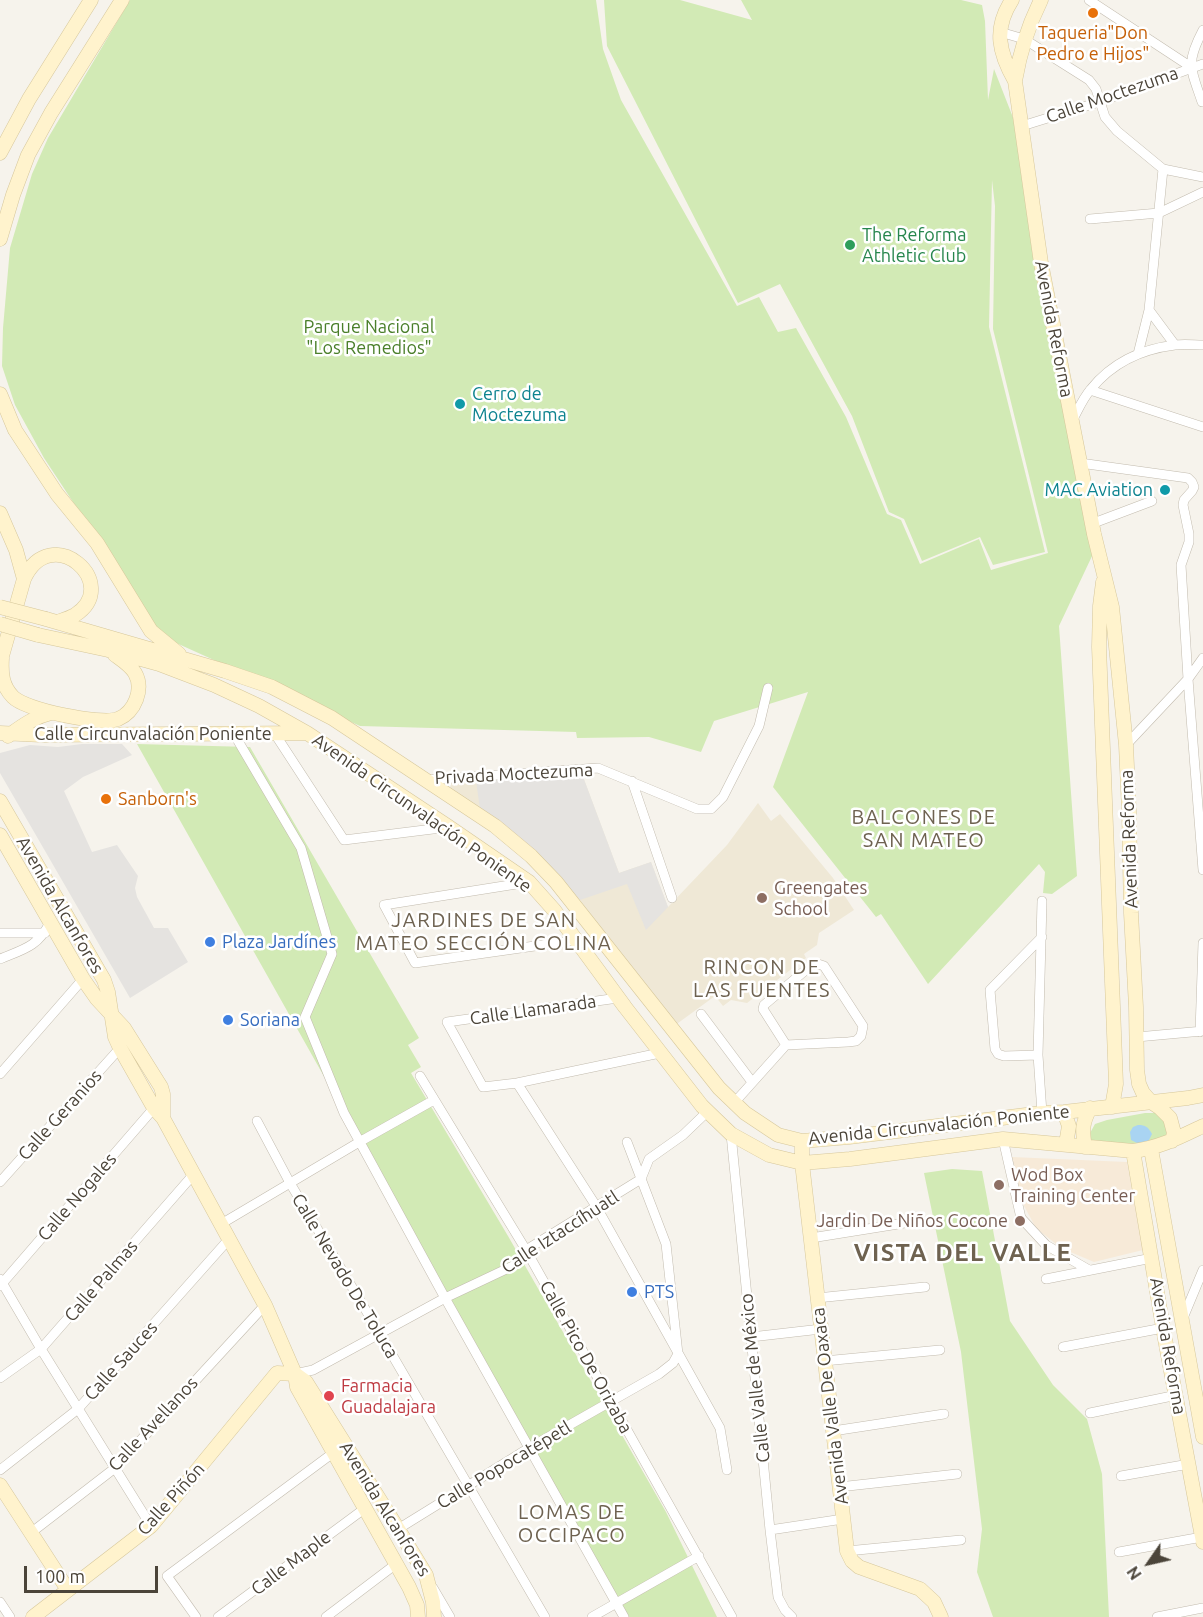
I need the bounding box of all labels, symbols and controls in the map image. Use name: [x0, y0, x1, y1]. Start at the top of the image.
marker: Taqueria"Don Pedro e Hijos": [1086, 6, 1100, 20]
place label: Taqueria"Don Pedro e Hijos": [1036, 22, 1150, 64]
street label: Calle Moctezuma: [1043, 62, 1181, 128]
place label: The Reforma Athletic Club: [862, 224, 966, 266]
marker: The Reforma Athletic Club: [843, 238, 857, 252]
street label: Avenida Reforma: [1030, 259, 1078, 399]
park label: Parque Nacional "Los Remedios": [303, 316, 435, 358]
place label: Cerro de Moctezuma: [472, 383, 567, 426]
marker: Cerro de Moctezuma: [453, 397, 467, 411]
place label: MAC Aviation: [1045, 479, 1153, 501]
marker: MAC Aviation: [1158, 483, 1172, 497]
street label: Calle Circunvalación Poniente: [34, 723, 272, 745]
street label: Avenida Circunvalación Poniente: [308, 729, 536, 897]
street label: Privada Moctezuma: [434, 759, 594, 789]
street label: Avenida Reforma: [1116, 769, 1142, 909]
place label: Sanborn's: [118, 788, 197, 810]
marker: Sanborn's: [99, 792, 113, 806]
district label: BALCONES DE SAN MATEO: [851, 805, 997, 852]
street label: Avenida Alcanfores: [12, 833, 108, 977]
place label: Greengates School: [774, 877, 867, 920]
marker: Greengates School: [755, 891, 769, 905]
district label: JARDINES DE SAN MATEO SECCIÓN COLINA: [356, 908, 612, 955]
place label: Plaza Jardínes: [222, 931, 336, 953]
marker: Plaza Jardínes: [203, 935, 217, 949]
district label: RINCON DE LAS FUENTES: [693, 955, 831, 1002]
street label: Calle Llamarada: [468, 990, 598, 1030]
place label: Soriana: [240, 1009, 300, 1031]
marker: Soriana: [221, 1013, 235, 1027]
street label: Calle Geranios: [14, 1065, 106, 1165]
street label: Avenida Circunvalación Poniente: [807, 1101, 1071, 1149]
street label: Calle Nogales: [33, 1149, 121, 1245]
place label: Wod Box Training Center: [1011, 1164, 1135, 1206]
marker: Wod Box Training Center: [992, 1178, 1006, 1192]
street label: Calle Iztaccíhuatl: [497, 1186, 623, 1278]
street label: Calle Nevado De Toluca: [287, 1190, 403, 1362]
place label: Jardin De Niños Cocone: [816, 1210, 1008, 1232]
marker: Jardin De Niños Cocone: [1013, 1214, 1027, 1228]
street label: Calle Palmas: [60, 1236, 142, 1326]
district label: VISTA DEL VALLE: [854, 1239, 1072, 1267]
street label: Avenida Reforma: [1145, 1276, 1191, 1416]
street label: Calle Pico De Orizaba: [535, 1277, 637, 1437]
place label: PTS: [644, 1281, 674, 1303]
marker: PTS: [625, 1285, 639, 1299]
street label: Calle Valle de México: [735, 1292, 775, 1464]
street label: Avenida Valle De Oaxaca: [807, 1306, 853, 1506]
street label: Calle Sauces: [80, 1317, 162, 1405]
street label: Calle Avellanos: [104, 1372, 202, 1476]
place label: Farmacia Guadalajara: [341, 1375, 436, 1418]
marker: Farmacia Guadalajara: [322, 1389, 336, 1403]
street label: Calle Popocatépetl: [433, 1416, 575, 1514]
street label: Avenida Alcanfores: [335, 1438, 435, 1580]
street label: Calle Piñón: [133, 1458, 209, 1540]
district label: LOMAS DE OCCIPACO: [518, 1500, 626, 1547]
street label: Calle Maple: [247, 1526, 335, 1600]
north arrow: [1119, 1533, 1179, 1593]
scale bar: [27, 1554, 160, 1592]
text: N: [1123, 1563, 1145, 1583]
text: 100 m: [35, 1566, 85, 1586]

